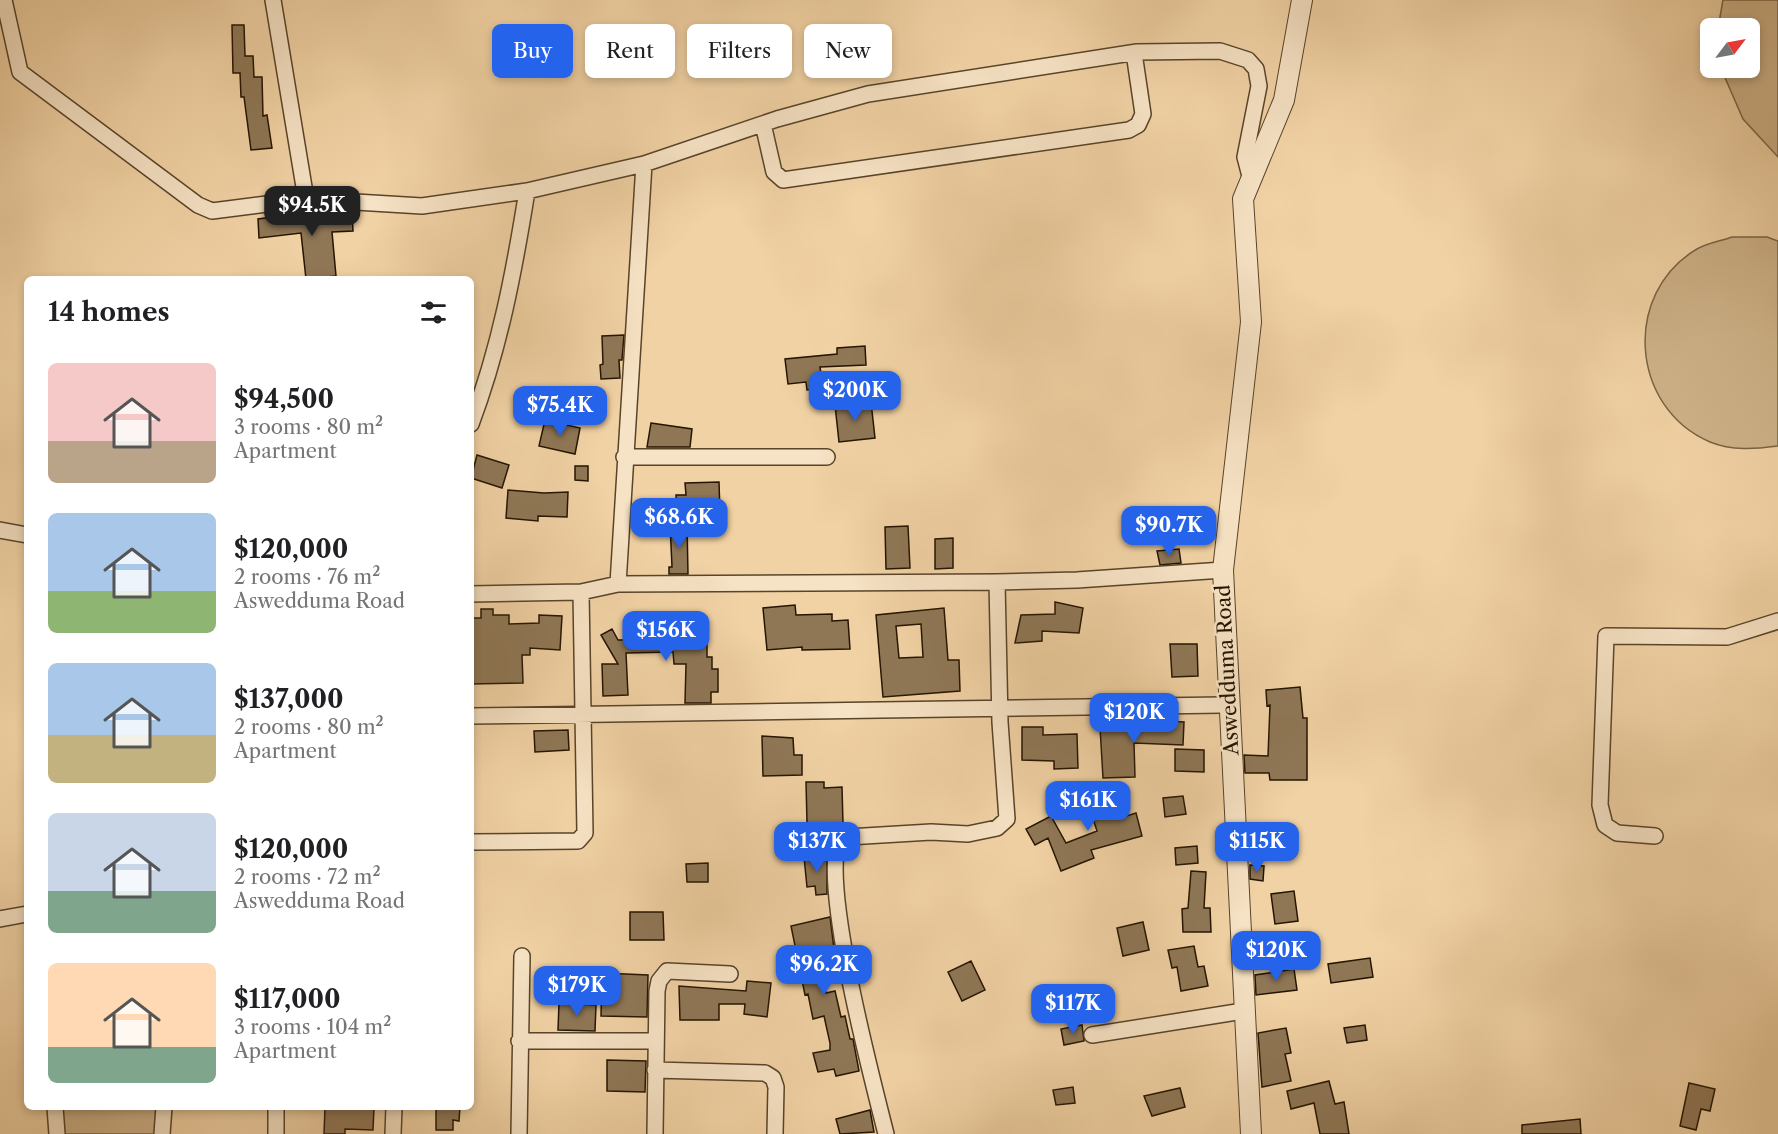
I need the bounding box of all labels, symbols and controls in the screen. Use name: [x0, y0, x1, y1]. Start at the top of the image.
north arrow: [1700, 18, 1760, 78]
map controls: [1700, 18, 1760, 78]
chip: Buy: [492, 24, 573, 78]
chip: Rent: [585, 24, 675, 78]
chip: Filters: [687, 24, 792, 78]
chip: New: [804, 24, 892, 78]
pin: $94.5K: [263, 186, 361, 237]
text: $94.5K: [278, 193, 346, 217]
text: 14 homes: [48, 296, 170, 328]
icon: filters: [417, 296, 450, 329]
pin: $200K: [813, 371, 897, 422]
text: $200K: [823, 378, 887, 402]
text: $94,500: [234, 383, 334, 415]
pin: $75.4K: [511, 386, 609, 437]
icon: home: [96, 387, 168, 459]
text: $75.4K: [527, 393, 593, 417]
text: 3 rooms · 80 m²: [234, 415, 383, 439]
text: Apartment: [234, 439, 337, 463]
pin: $68.6K: [630, 498, 728, 549]
text: $68.6K: [645, 505, 713, 529]
pin: $90.7K: [1120, 506, 1218, 557]
text: $90.7K: [1135, 513, 1203, 537]
text: $120,000: [234, 533, 348, 565]
icon: home: [96, 537, 168, 609]
text: 2 rooms · 76 m²: [234, 565, 380, 589]
street label: Aswedduma Road: [1211, 584, 1244, 757]
text: Aswedduma Road: [234, 589, 405, 613]
pin: $156K: [624, 611, 708, 662]
text: $156K: [636, 618, 696, 642]
text: $137,000: [234, 683, 344, 715]
icon: home: [96, 687, 168, 759]
pin: $120K: [1092, 693, 1176, 744]
text: $120K: [1104, 700, 1164, 724]
text: 2 rooms · 80 m²: [234, 715, 384, 739]
text: Apartment: [234, 739, 337, 763]
pin: $161K: [1046, 781, 1130, 832]
text: $161K: [1059, 788, 1117, 812]
pin: $137K: [775, 822, 859, 873]
pin: $115K: [1215, 822, 1299, 873]
text: $137K: [788, 829, 846, 853]
text: $115K: [1229, 829, 1285, 853]
text: $120,000: [234, 833, 348, 865]
icon: home: [96, 837, 168, 909]
text: 2 rooms · 72 m²: [234, 865, 381, 889]
text: Aswedduma Road: [234, 889, 405, 913]
pin: $120K: [1234, 931, 1318, 982]
text: $120K: [1246, 938, 1306, 962]
pin: $96.2K: [775, 945, 873, 996]
text: $96.2K: [790, 952, 858, 976]
pin: $179K: [535, 966, 619, 1017]
text: $179K: [548, 973, 606, 997]
text: $117,000: [234, 983, 341, 1015]
pin: $117K: [1031, 984, 1115, 1035]
icon: home: [96, 987, 168, 1059]
text: $117K: [1045, 991, 1101, 1015]
text: 3 rooms · 104 m²: [234, 1015, 391, 1039]
text: Apartment: [234, 1039, 337, 1063]

